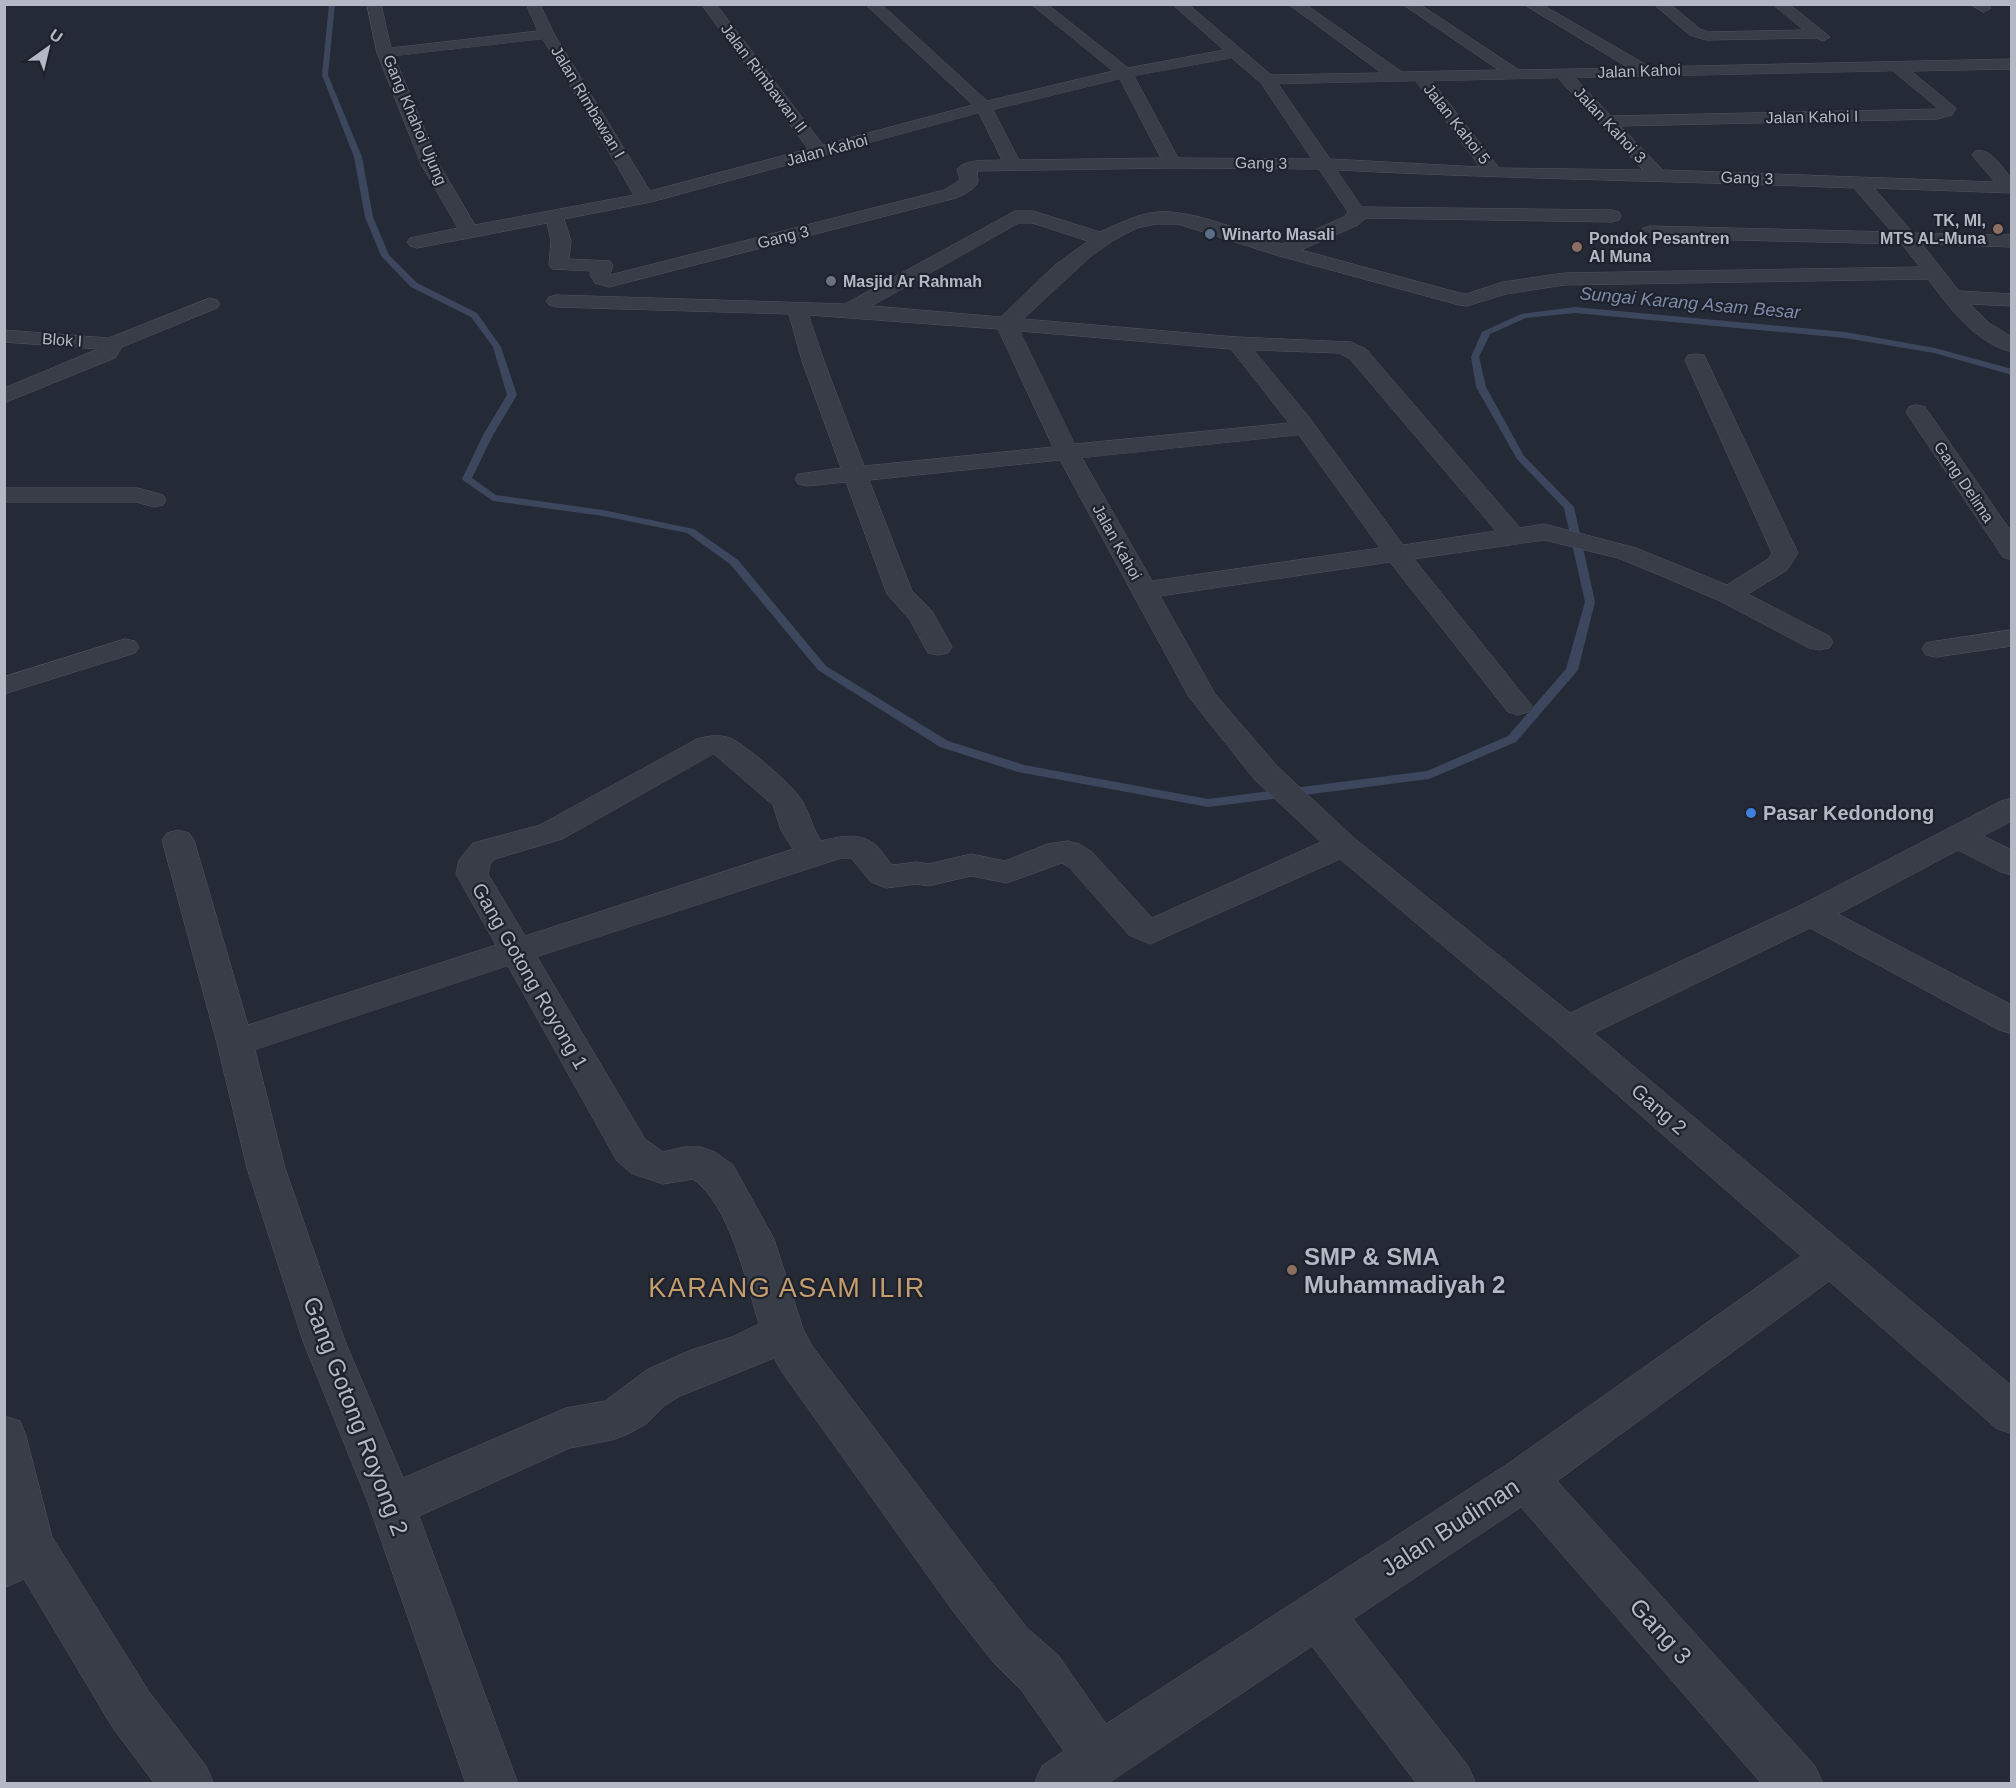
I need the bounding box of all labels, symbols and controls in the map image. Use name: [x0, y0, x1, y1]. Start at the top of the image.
north arrow: [18, 18, 78, 78]
street label: Jalan Rimbawan II: [718, 20, 810, 136]
text: U: [47, 26, 66, 46]
street label: Jalan Rimbawan I: [548, 43, 628, 161]
street label: Gang Khahoi Ujung: [380, 52, 450, 188]
street label: Jalan Kahoi: [1597, 61, 1681, 81]
street label: Jalan Kahoi 5: [1420, 81, 1494, 168]
street label: Jalan Kahoi 3: [1571, 84, 1649, 166]
street label: Jalan Kahoi I: [1766, 108, 1858, 126]
street label: Jalan Kahoi: [784, 131, 870, 169]
street label: Gang 3: [1235, 154, 1287, 172]
street label: Gang 3: [1720, 169, 1774, 187]
place label: TK, MI, MTS AL-Muna: [1880, 212, 1986, 247]
street label: Gang 3: [755, 222, 811, 252]
marker: TK, MI, MTS AL-Muna: [1991, 222, 2005, 236]
place label: Winarto Masali: [1222, 226, 1335, 243]
marker: Winarto Masali: [1203, 227, 1217, 241]
place label: Pondok Pesantren Al Muna: [1589, 230, 1729, 265]
marker: Pondok Pesantren Al Muna: [1570, 240, 1584, 254]
place label: Masjid Ar Rahmah: [843, 273, 982, 290]
marker: Masjid Ar Rahmah: [824, 274, 838, 288]
water label: Sungai Karang Asam Besar: [1579, 283, 1802, 323]
street label: Blok I: [41, 330, 83, 350]
street label: Gang Delima: [1931, 439, 1997, 526]
street label: Jalan Kahoi: [1089, 501, 1145, 583]
place label: Pasar Kedondong: [1763, 802, 1934, 824]
marker: Pasar Kedondong: [1744, 806, 1758, 820]
street label: Gang Gotong Royong 1: [468, 879, 592, 1073]
street label: Gang 2: [1627, 1079, 1691, 1139]
place label: SMP & SMA Muhammadiyah 2: [1304, 1243, 1505, 1298]
marker: SMP & SMA Muhammadiyah 2: [1285, 1263, 1299, 1277]
district label: KARANG ASAM ILIR: [648, 1273, 926, 1303]
street label: Gang Gotong Royong 2: [298, 1293, 414, 1539]
street label: Jalan Budiman: [1376, 1472, 1524, 1582]
street label: Gang 3: [1625, 1593, 1697, 1669]

